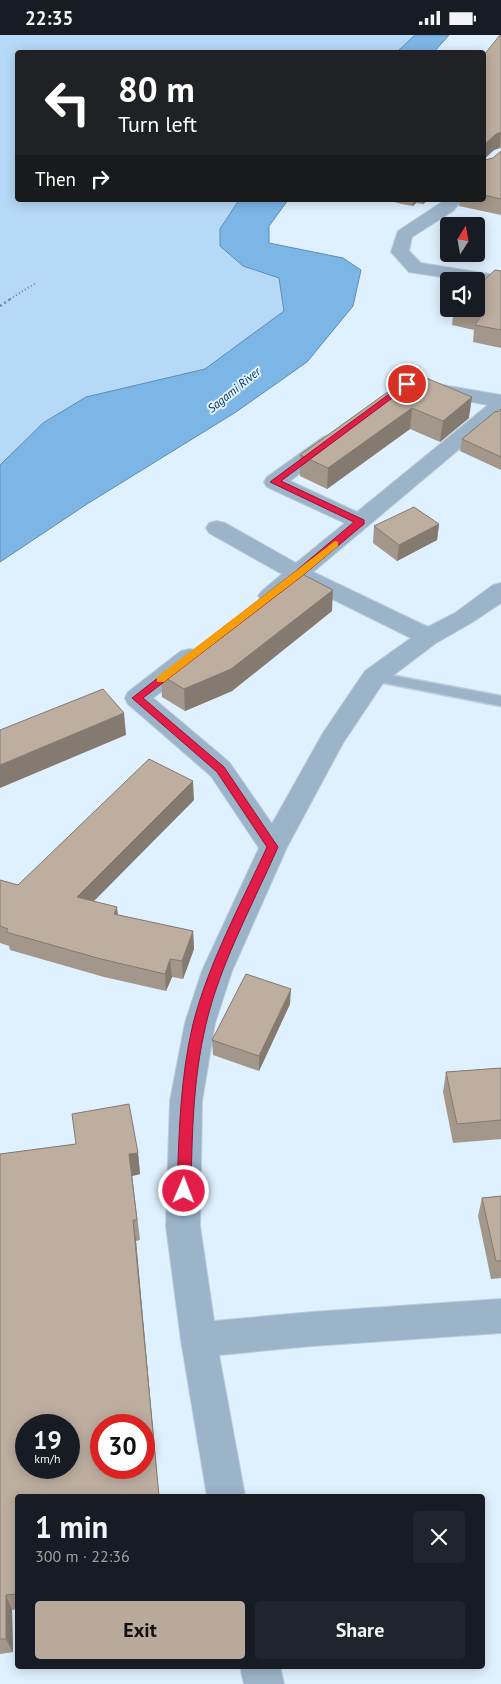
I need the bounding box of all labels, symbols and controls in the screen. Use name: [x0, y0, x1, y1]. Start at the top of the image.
text: 22:35: [25, 6, 73, 30]
text: 80 m: [118, 66, 195, 112]
icon: left: [35, 70, 100, 135]
text: Turn left: [118, 110, 197, 138]
icon: right: [86, 165, 114, 193]
text: Then: [35, 167, 76, 191]
north arrow: [440, 217, 485, 263]
map controls: [440, 217, 485, 317]
button: sound: [440, 272, 485, 317]
water label: Sagami River: [204, 363, 264, 415]
pin: [386, 363, 428, 405]
icon: arrive: [393, 370, 421, 398]
position arrow: [157, 1164, 209, 1216]
speed limit sign: 30: [90, 1414, 155, 1479]
text: 19: [33, 1424, 62, 1456]
text: km/h: [34, 1451, 61, 1466]
text: 1 min: [35, 1507, 108, 1546]
button: close: [413, 1511, 465, 1563]
text: 300 m · 22:36: [35, 1546, 130, 1566]
button: Exit: [35, 1601, 245, 1659]
button: Share: [255, 1601, 465, 1659]

